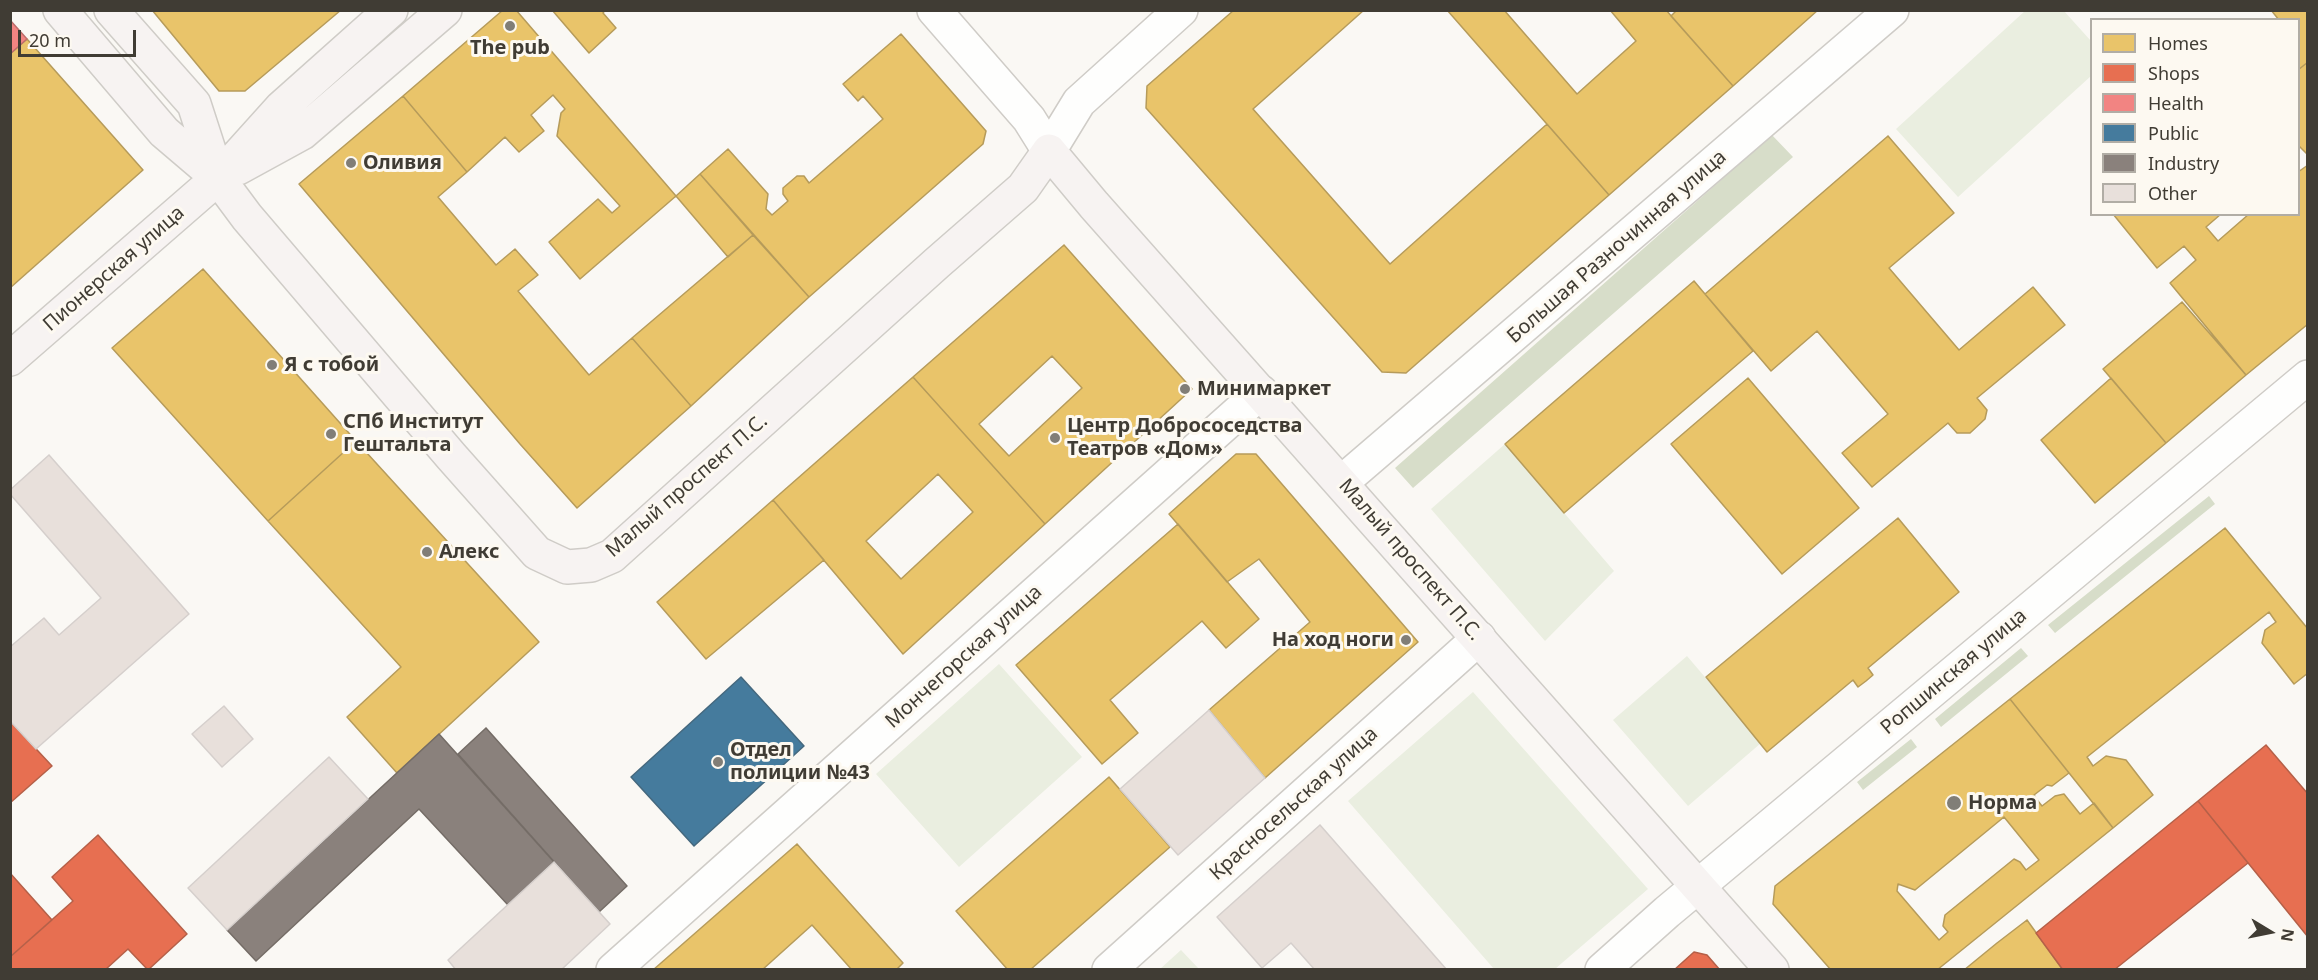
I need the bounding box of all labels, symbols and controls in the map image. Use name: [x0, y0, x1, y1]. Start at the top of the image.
scale bar: [21, 18, 140, 56]
legend: [2090, 18, 2300, 216]
marker: The pub: [503, 19, 517, 33]
text: 20 m: [29, 28, 71, 52]
text: Homes: [2148, 31, 2208, 55]
place label: The pub: [470, 36, 550, 60]
text: Shops: [2148, 61, 2200, 85]
text: Health: [2148, 91, 2204, 115]
text: Public: [2148, 121, 2199, 145]
street label: Большая Разночинная улица: [1503, 145, 1731, 349]
place label: Оливия: [363, 151, 442, 175]
text: Industry: [2148, 151, 2219, 175]
marker: Оливия: [344, 156, 358, 170]
text: Other: [2148, 181, 2197, 205]
street label: Пионерская улица: [39, 201, 189, 337]
place label: Я с тобой: [284, 353, 379, 377]
marker: Я с тобой: [265, 358, 279, 372]
place label: Минимаркет: [1197, 377, 1331, 401]
marker: Минимаркет: [1178, 382, 1192, 396]
street label: Малый проспект П.С.: [601, 409, 773, 563]
place label: СПб Институт Гештальта: [343, 410, 483, 457]
place label: Центр Добрососедства Театров «Дом»: [1067, 414, 1302, 461]
marker: СПб Институт Гештальта: [324, 427, 338, 441]
marker: Центр Добрососедства Театров «Дом»: [1048, 431, 1062, 445]
street label: Малый проспект П.С.: [1333, 474, 1487, 646]
place label: Алекс: [439, 540, 499, 564]
marker: Алекс: [420, 545, 434, 559]
street label: Мончегорская улица: [881, 580, 1047, 734]
street label: Ропшинская улица: [1876, 604, 2032, 740]
place label: На ход ноги: [1272, 628, 1394, 652]
marker: На ход ноги: [1399, 633, 1413, 647]
street label: Красносельская улица: [1205, 722, 1383, 886]
place label: Отдел полиции №43: [730, 738, 870, 785]
marker: Отдел полиции №43: [711, 755, 725, 769]
place label: Норма: [1968, 791, 2037, 815]
marker: Норма: [1945, 794, 1963, 812]
north arrow: [2240, 902, 2300, 962]
text: N: [2276, 927, 2300, 943]

